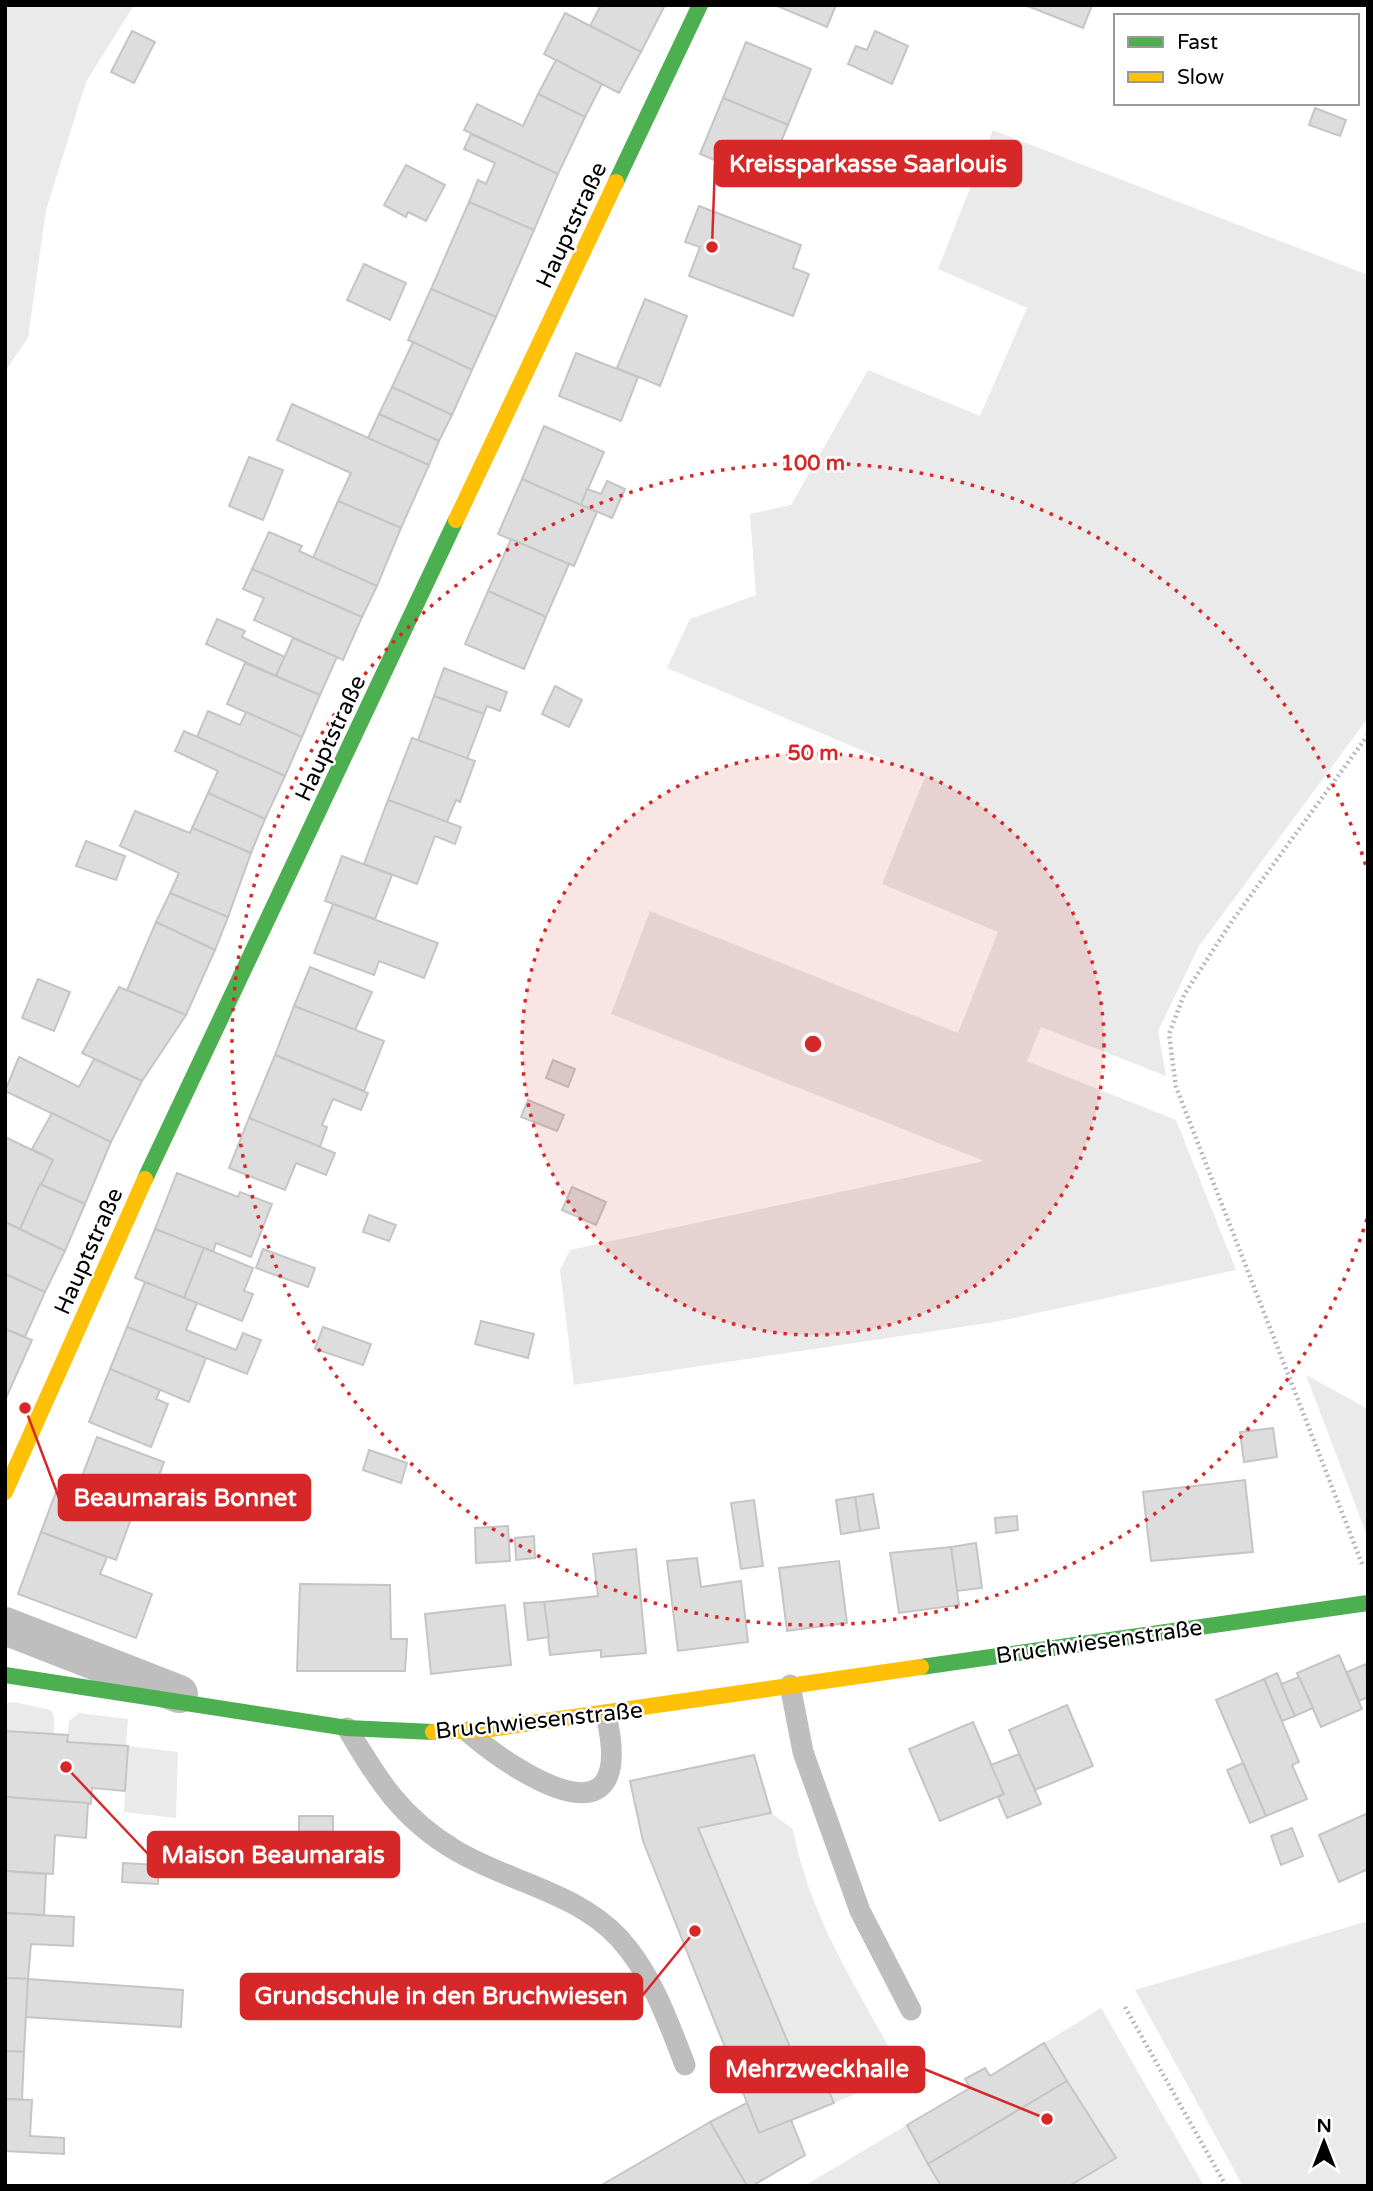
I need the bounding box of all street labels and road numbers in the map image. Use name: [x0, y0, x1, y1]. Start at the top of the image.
street label: Hauptstraße: [531, 158, 613, 293]
street label: Hauptstraße: [290, 671, 372, 806]
street label: Hauptstraße: [48, 1184, 129, 1319]
street label: Bruchwiesenstraße: [994, 1614, 1204, 1670]
street label: Bruchwiesenstraße: [434, 1696, 644, 1746]

